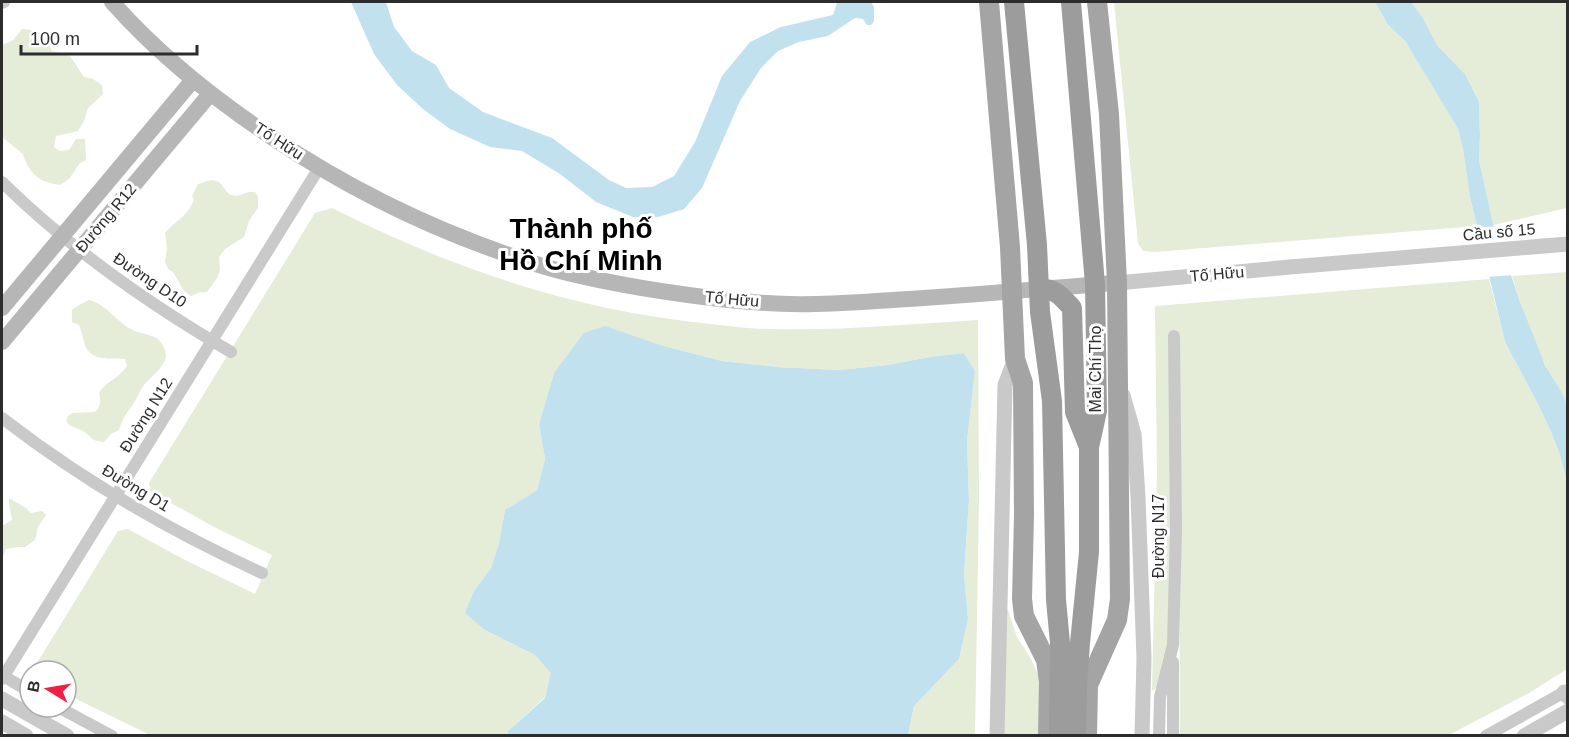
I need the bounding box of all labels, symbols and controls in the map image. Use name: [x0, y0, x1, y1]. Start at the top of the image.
scale bar: [21, 18, 196, 56]
text: 100 m: [30, 29, 80, 49]
street label: Tố Hữu: [252, 119, 306, 163]
street label: Đường R12: [72, 180, 140, 256]
district label: Thành phố Hồ Chí Minh: [499, 213, 663, 276]
street label: Cầu số 15: [1462, 220, 1536, 244]
street label: Đường D10: [110, 249, 190, 311]
street label: Tố Hữu: [1189, 263, 1245, 285]
street label: Tố Hữu: [704, 288, 760, 310]
street label: Mai Chí Thọ: [1087, 325, 1104, 412]
street label: Đường N12: [116, 375, 176, 455]
street label: Đường D1: [99, 461, 173, 515]
street label: Đường N17: [1150, 494, 1167, 578]
north arrow: [18, 659, 78, 719]
text: B: [24, 679, 43, 694]

